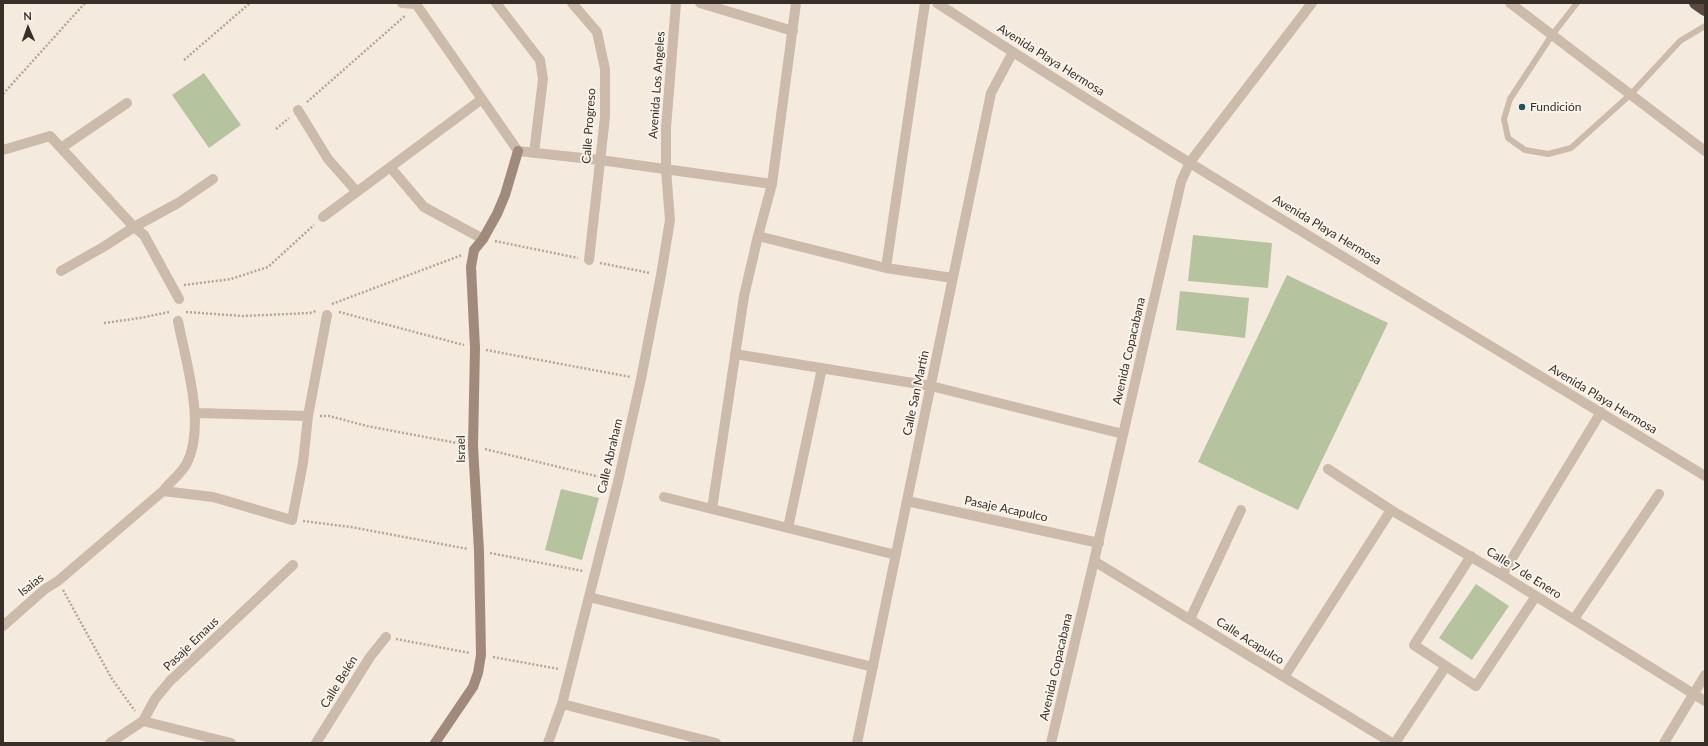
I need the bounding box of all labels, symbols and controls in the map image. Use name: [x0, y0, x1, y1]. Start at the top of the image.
north arrow: [8, 8, 48, 48]
text: N: [23, 9, 32, 22]
street label: Avenida Playa Hermosa: [995, 21, 1107, 99]
street label: Avenida Los Angeles: [646, 31, 668, 139]
street label: Calle Progreso: [579, 88, 599, 164]
place label: Fundición: [1530, 100, 1581, 114]
marker: Fundición: [1517, 102, 1527, 112]
street label: Avenida Playa Hermosa: [1270, 192, 1384, 268]
street label: Avenida Copacabana: [1110, 296, 1148, 406]
street label: Calle San Martín: [900, 349, 932, 437]
street label: Avenida Playa Hermosa: [1546, 361, 1660, 437]
street label: Calle Abraham: [594, 417, 626, 495]
street label: Israel: [454, 435, 468, 463]
street label: Pasaje Acapulco: [963, 493, 1049, 525]
street label: Calle 7 de Enero: [1484, 544, 1564, 602]
street label: Isaias: [15, 571, 47, 599]
street label: Avenida Copacabana: [1037, 612, 1075, 722]
street label: Pasaje Emaus: [160, 614, 222, 674]
street label: Calle Acapulco: [1213, 614, 1287, 668]
street label: Calle Belén: [317, 653, 361, 711]

